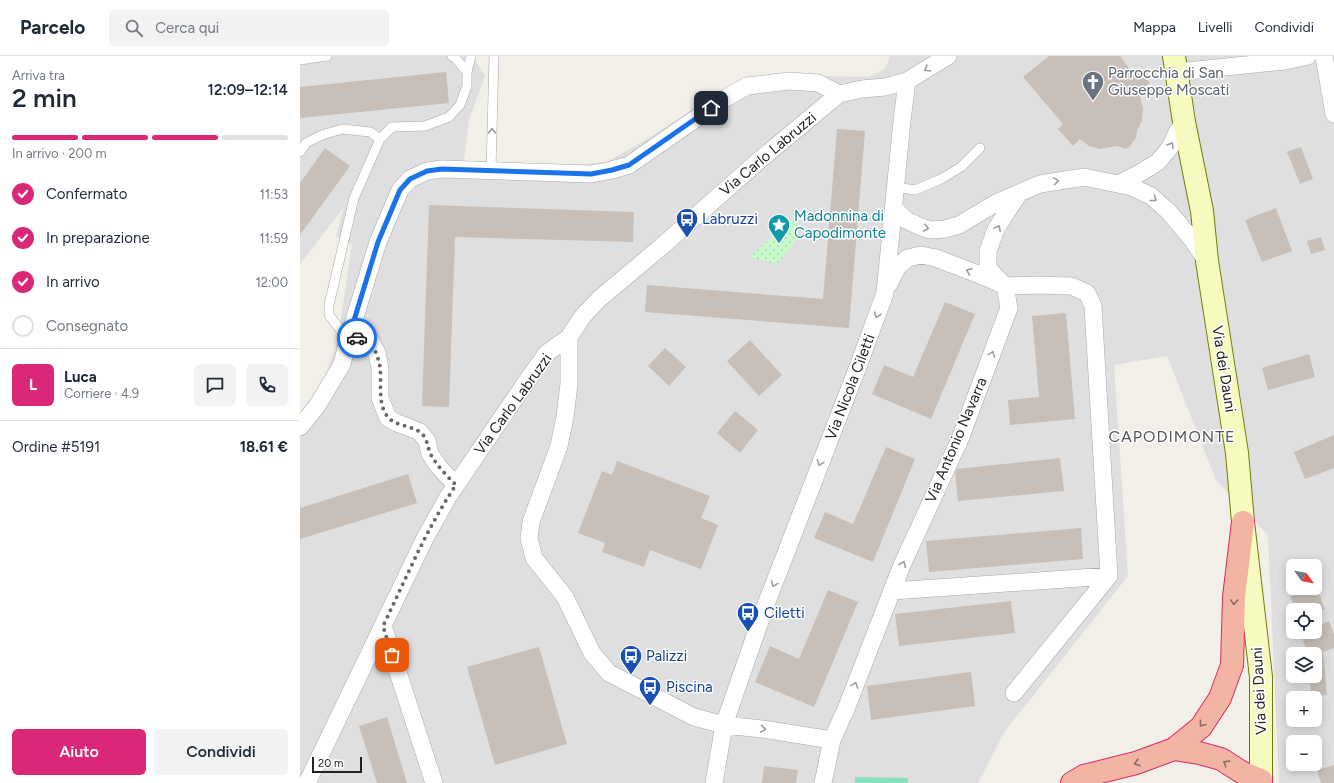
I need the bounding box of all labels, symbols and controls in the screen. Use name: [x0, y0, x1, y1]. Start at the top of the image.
search box: [109, 10, 389, 46]
text: Parcelo: [20, 16, 85, 39]
icon: search: [123, 17, 145, 39]
text: Cerca qui: [155, 19, 219, 37]
text: Mappa: [1133, 19, 1176, 36]
text: Livelli: [1198, 19, 1233, 36]
text: Condividi: [1255, 19, 1314, 36]
one-way arrow: [924, 64, 931, 72]
place label: Parrocchia di San Giuseppe Moscati: [1108, 64, 1229, 99]
text: Arriva tra: [12, 68, 65, 83]
church icon: Parrocchia di San Giuseppe Moscati: [1080, 69, 1106, 102]
text: 12:09–12:14: [208, 81, 288, 99]
text: 2 min: [12, 82, 77, 114]
pin: [694, 91, 728, 125]
icon: home: [700, 97, 722, 119]
street label: Via Carlo Labruzzi: [716, 108, 820, 200]
one-way arrow: [488, 128, 496, 134]
one-way arrow: [1166, 142, 1173, 149]
text: In arrivo · 200 m: [12, 146, 107, 161]
one-way arrow: [1053, 177, 1059, 186]
icon: check: [12, 183, 34, 205]
text: Confermato: [46, 185, 127, 203]
text: 11:53: [259, 187, 288, 202]
one-way arrow: [1149, 194, 1156, 201]
bus stop icon: Labruzzi: [674, 206, 700, 239]
place label: Madonnina di Capodimonte: [794, 207, 886, 242]
place label: Labruzzi: [702, 210, 758, 228]
place icon: Madonnina di Capodimonte: [766, 212, 792, 245]
one-way arrow: [923, 223, 930, 232]
one-way arrow: [993, 224, 1000, 232]
icon: check: [12, 227, 34, 249]
text: In preparazione: [46, 229, 150, 247]
text: 11:59: [259, 231, 288, 246]
one-way arrow: [965, 267, 972, 275]
icon: check: [12, 271, 34, 293]
text: In arrivo: [46, 273, 100, 291]
text: 12:00: [255, 275, 288, 290]
one-way arrow: [873, 312, 882, 319]
text: Consegnato: [46, 317, 128, 335]
courier: [337, 318, 377, 358]
street label: Via dei Dauni: [1208, 324, 1240, 414]
icon: car: [346, 327, 368, 349]
street label: Via Nicola Ciletti: [821, 331, 879, 443]
street label: Via Carlo Labruzzi: [470, 350, 556, 458]
one-way arrow: [987, 351, 995, 358]
button: chat: [194, 364, 236, 406]
button: phone: [246, 364, 288, 406]
text: Luca: [64, 368, 97, 386]
street label: Via Antonio Navarra: [921, 375, 991, 505]
text: L: [29, 376, 37, 394]
text: Corriere · 4.9: [64, 386, 139, 401]
district label: CAPODIMONTE: [1108, 427, 1236, 446]
text: Ordine #5191: [12, 438, 100, 456]
text: 18.61 €: [240, 438, 288, 456]
one-way arrow: [817, 459, 825, 466]
north arrow: [1286, 559, 1322, 595]
map controls: [1286, 559, 1322, 771]
one-way arrow: [898, 561, 906, 569]
one-way arrow: [770, 581, 778, 588]
one-way arrow: [1229, 599, 1238, 605]
bus stop icon: Ciletti: [735, 600, 761, 633]
button: locate: [1286, 603, 1322, 639]
place label: Ciletti: [764, 604, 805, 622]
pin: [375, 638, 409, 672]
bus stop icon: Palizzi: [618, 643, 644, 676]
icon: bag: [381, 644, 403, 666]
place label: Palizzi: [646, 647, 687, 665]
street label: Via dei Dauni: [1248, 647, 1270, 735]
button: layers: [1286, 647, 1322, 683]
bus stop icon: Piscina: [637, 674, 663, 707]
place label: Piscina: [666, 678, 713, 696]
one-way arrow: [851, 682, 859, 689]
button: +: [1286, 691, 1322, 727]
one-way arrow: [1200, 720, 1207, 727]
one-way arrow: [760, 724, 766, 733]
button: Aiuto: [12, 729, 146, 775]
button: Condividi: [154, 729, 288, 775]
button: −: [1286, 735, 1322, 771]
scale bar: [312, 755, 362, 774]
text: 20 m: [318, 757, 343, 770]
one-way arrow: [1134, 758, 1141, 767]
one-way arrow: [1224, 761, 1231, 768]

